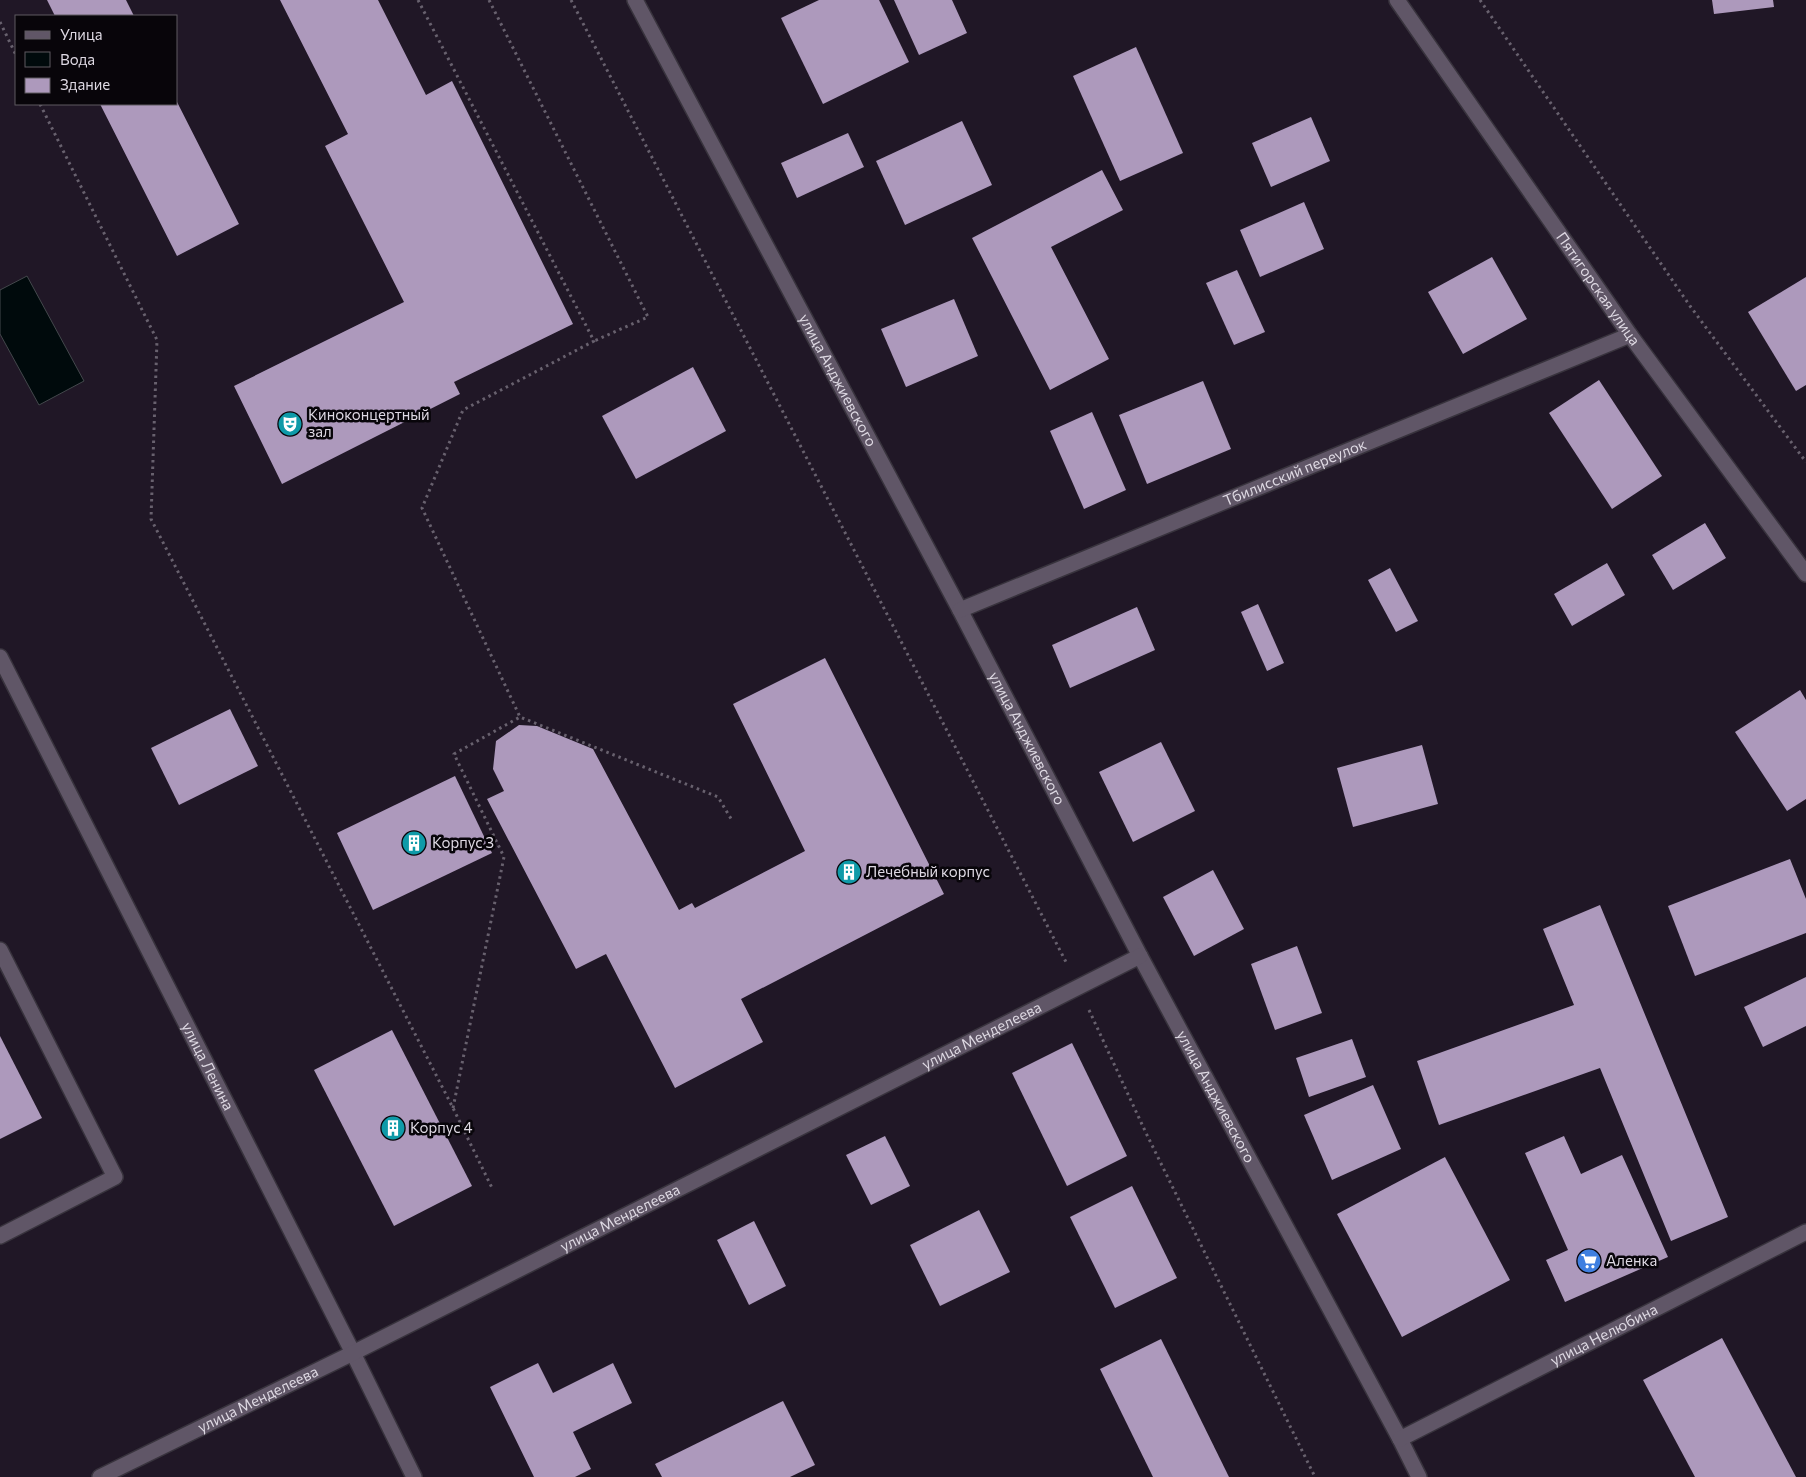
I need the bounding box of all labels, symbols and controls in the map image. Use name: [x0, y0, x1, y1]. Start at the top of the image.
legend: [15, 15, 178, 105]
text: Улица: [60, 25, 102, 43]
text: Вода: [60, 50, 95, 68]
text: Здание: [60, 75, 110, 93]
street label: Пятигорская улица: [1553, 228, 1645, 349]
street label: улица Анджиевского: [796, 311, 881, 449]
place label: Киноконцертный зал: [308, 405, 430, 440]
theatre icon: Киноконцертный зал: [277, 411, 303, 437]
street label: Тбилисский переулок: [1220, 434, 1369, 509]
street label: улица Анджиевского: [986, 668, 1070, 808]
building icon: Корпус 3: [401, 830, 427, 856]
place label: Корпус 3: [432, 833, 494, 851]
building icon: Лечебный корпус: [836, 859, 862, 885]
place label: Лечебный корпус: [866, 862, 990, 880]
street label: улица Менделеева: [918, 997, 1044, 1073]
street label: улица Ленина: [179, 1019, 238, 1113]
street label: улица Анджиевского: [1174, 1027, 1260, 1165]
building icon: Корпус 4: [380, 1115, 406, 1141]
place label: Корпус 4: [410, 1118, 473, 1136]
street label: улица Менделеева: [557, 1180, 683, 1255]
supermarket icon: Аленка: [1576, 1248, 1602, 1274]
place label: Аленка: [1606, 1251, 1657, 1269]
street label: улица Нелюбина: [1547, 1299, 1660, 1369]
street label: улица Менделеева: [194, 1362, 321, 1436]

